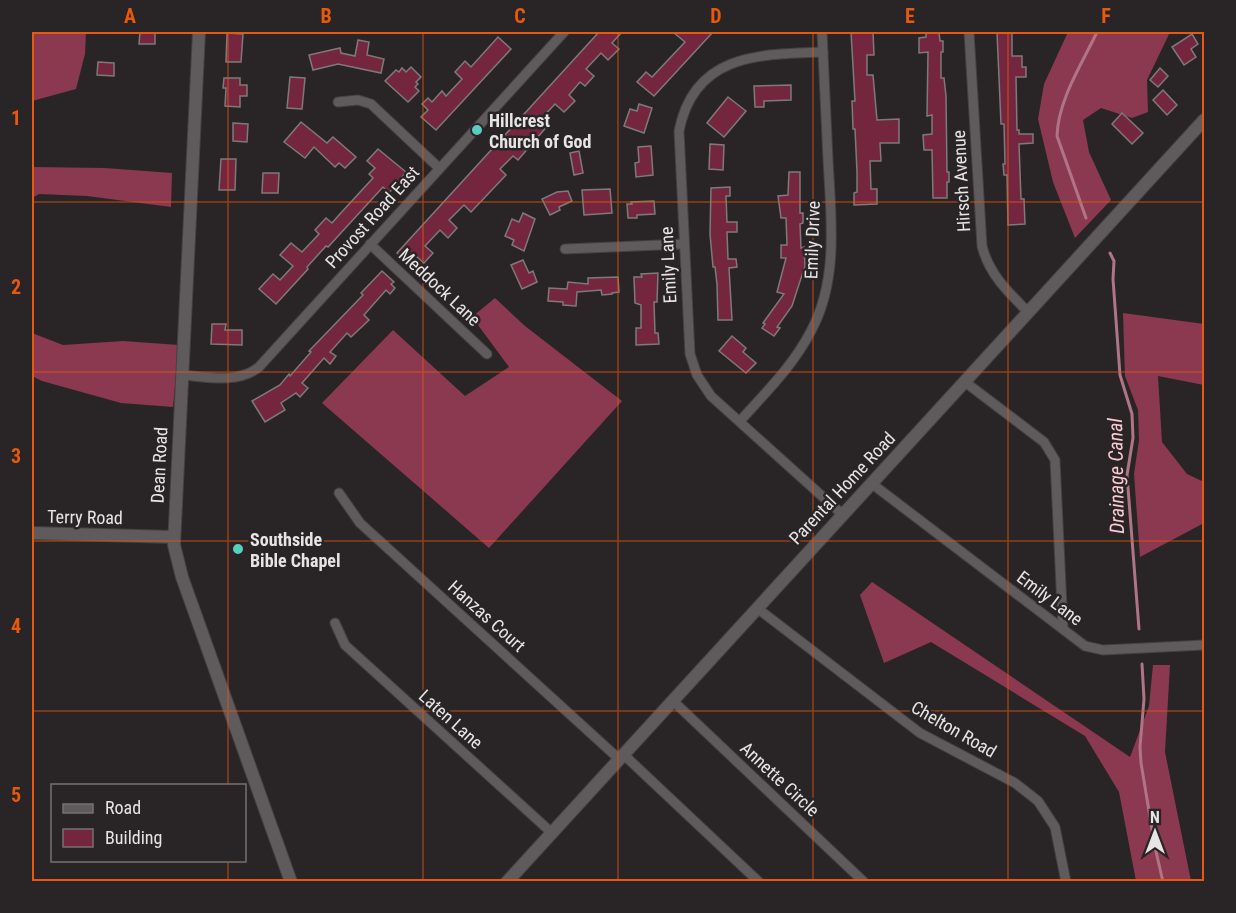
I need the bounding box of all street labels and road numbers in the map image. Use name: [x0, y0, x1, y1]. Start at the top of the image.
street label: Hirsch Avenue: [948, 130, 974, 232]
street label: Provost Road East: [321, 162, 423, 272]
street label: Emily Drive: [800, 201, 824, 279]
street label: Emily Lane: [656, 226, 680, 304]
street label: Meddock Lane: [395, 244, 485, 330]
street label: Dean Road: [147, 426, 171, 504]
street label: Parental Home Road: [785, 428, 899, 548]
street label: Terry Road: [47, 506, 123, 528]
street label: Emily Lane: [1013, 567, 1087, 629]
street label: Hanzas Court: [444, 576, 530, 656]
street label: Laten Lane: [415, 685, 487, 753]
street label: Chelton Road: [908, 696, 1000, 762]
street label: Annette Circle: [736, 737, 824, 821]

